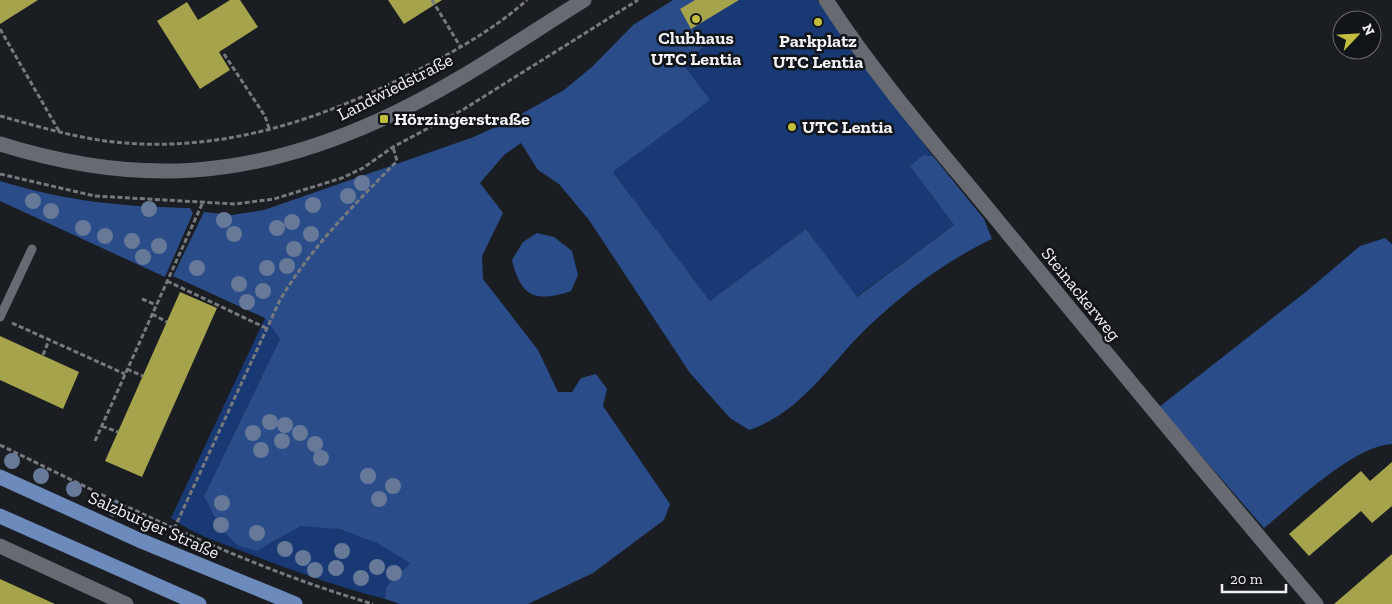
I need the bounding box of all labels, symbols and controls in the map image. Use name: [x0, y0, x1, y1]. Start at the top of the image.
north arrow: [1332, 10, 1382, 60]
marker: Clubhaus UTC Lentia: [690, 13, 702, 25]
marker: Parkplatz UTC Lentia: [812, 16, 824, 28]
text: N: [1358, 21, 1378, 38]
place label: Clubhaus UTC Lentia: [651, 27, 741, 70]
place label: Parkplatz UTC Lentia: [773, 30, 863, 73]
street label: Landwiedstraße: [334, 48, 456, 126]
place label: Hörzingerstraße: [394, 108, 530, 130]
marker: Hörzingerstraße: [378, 113, 390, 125]
place label: UTC Lentia: [802, 116, 893, 138]
marker: UTC Lentia: [786, 121, 798, 133]
street label: Steinackerweg: [1037, 243, 1126, 345]
street label: Salzburger Straße: [85, 486, 223, 564]
scale bar: [1222, 562, 1286, 594]
text: 20 m: [1230, 570, 1263, 588]

